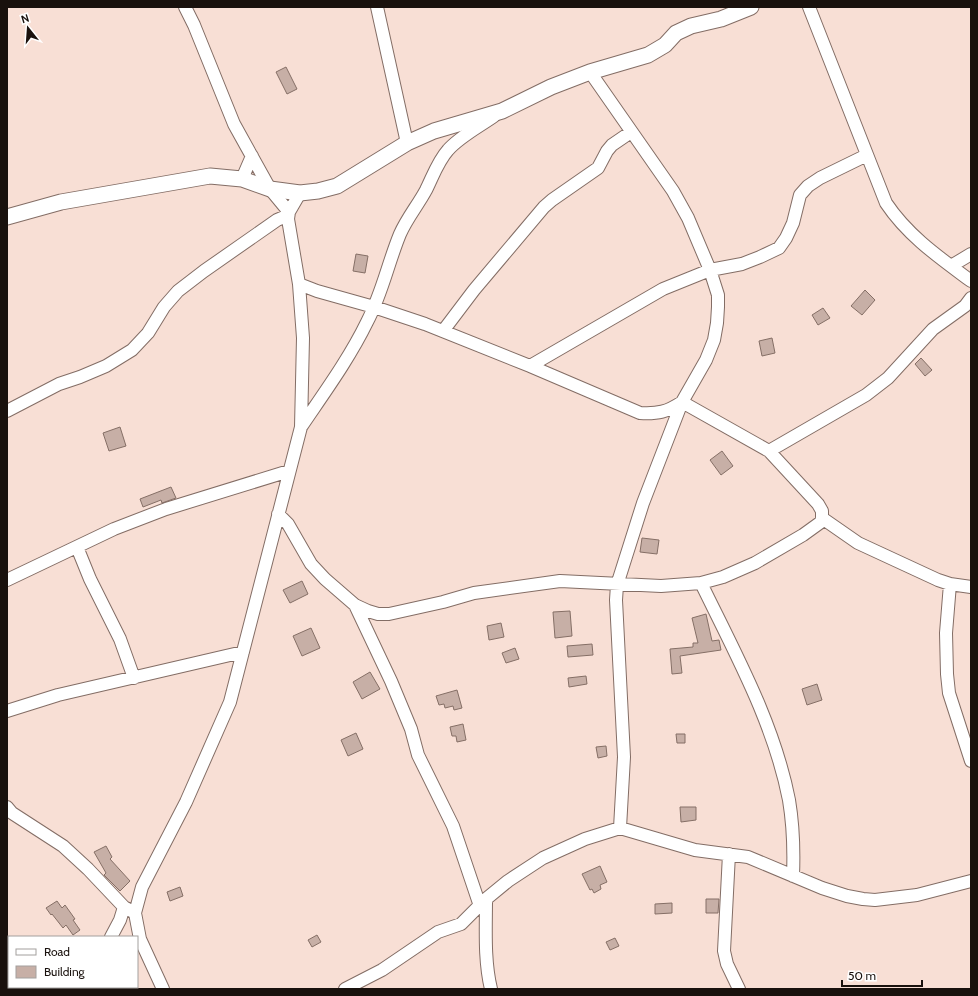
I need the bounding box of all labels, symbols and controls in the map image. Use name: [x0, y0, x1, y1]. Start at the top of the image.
north arrow: [8, 8, 48, 48]
text: N: [19, 11, 31, 26]
legend: [8, 936, 138, 988]
text: Road: [44, 944, 70, 959]
scale bar: [842, 962, 922, 988]
text: Building: [44, 964, 86, 979]
text: 50 m: [848, 968, 876, 983]

